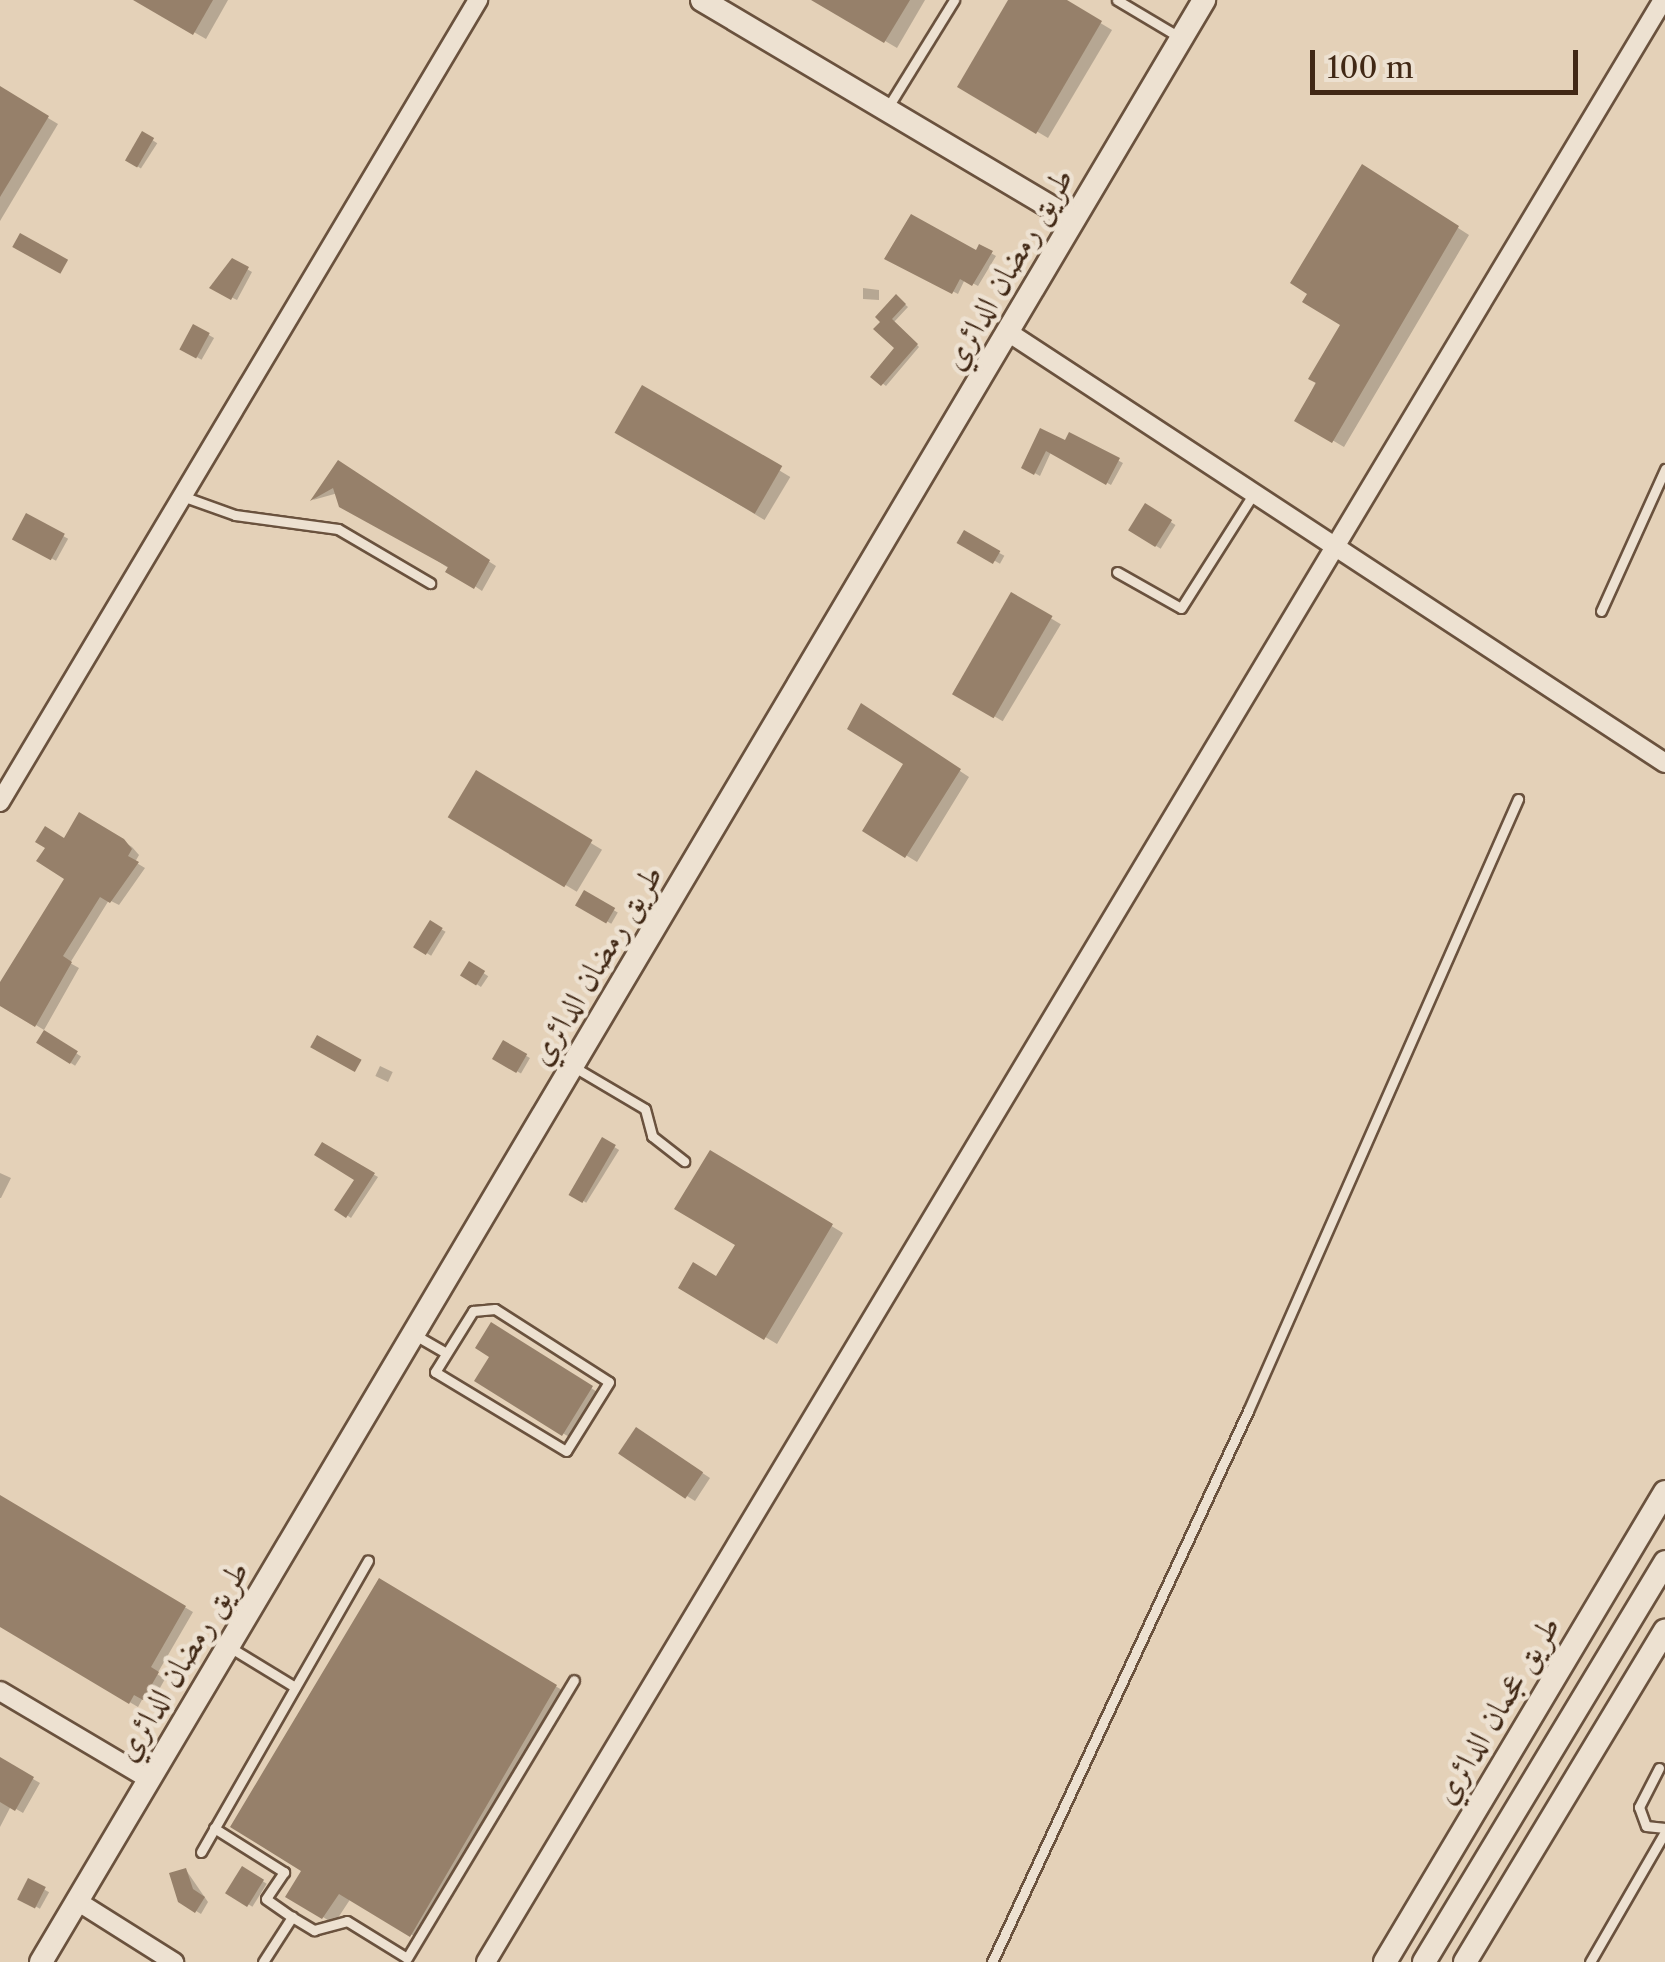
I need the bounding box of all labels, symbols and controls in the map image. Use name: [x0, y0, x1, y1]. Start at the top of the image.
scale bar: [1315, 30, 1582, 92]
text: 100 m: [1327, 49, 1414, 86]
street label: طريق رمضان الدائري: [935, 161, 1081, 377]
street label: طريق رمضان الدائري: [521, 858, 671, 1072]
street label: طريق رمضان الدائري: [107, 1554, 257, 1768]
street label: طريق عجمان الدائري: [1426, 1609, 1568, 1811]

